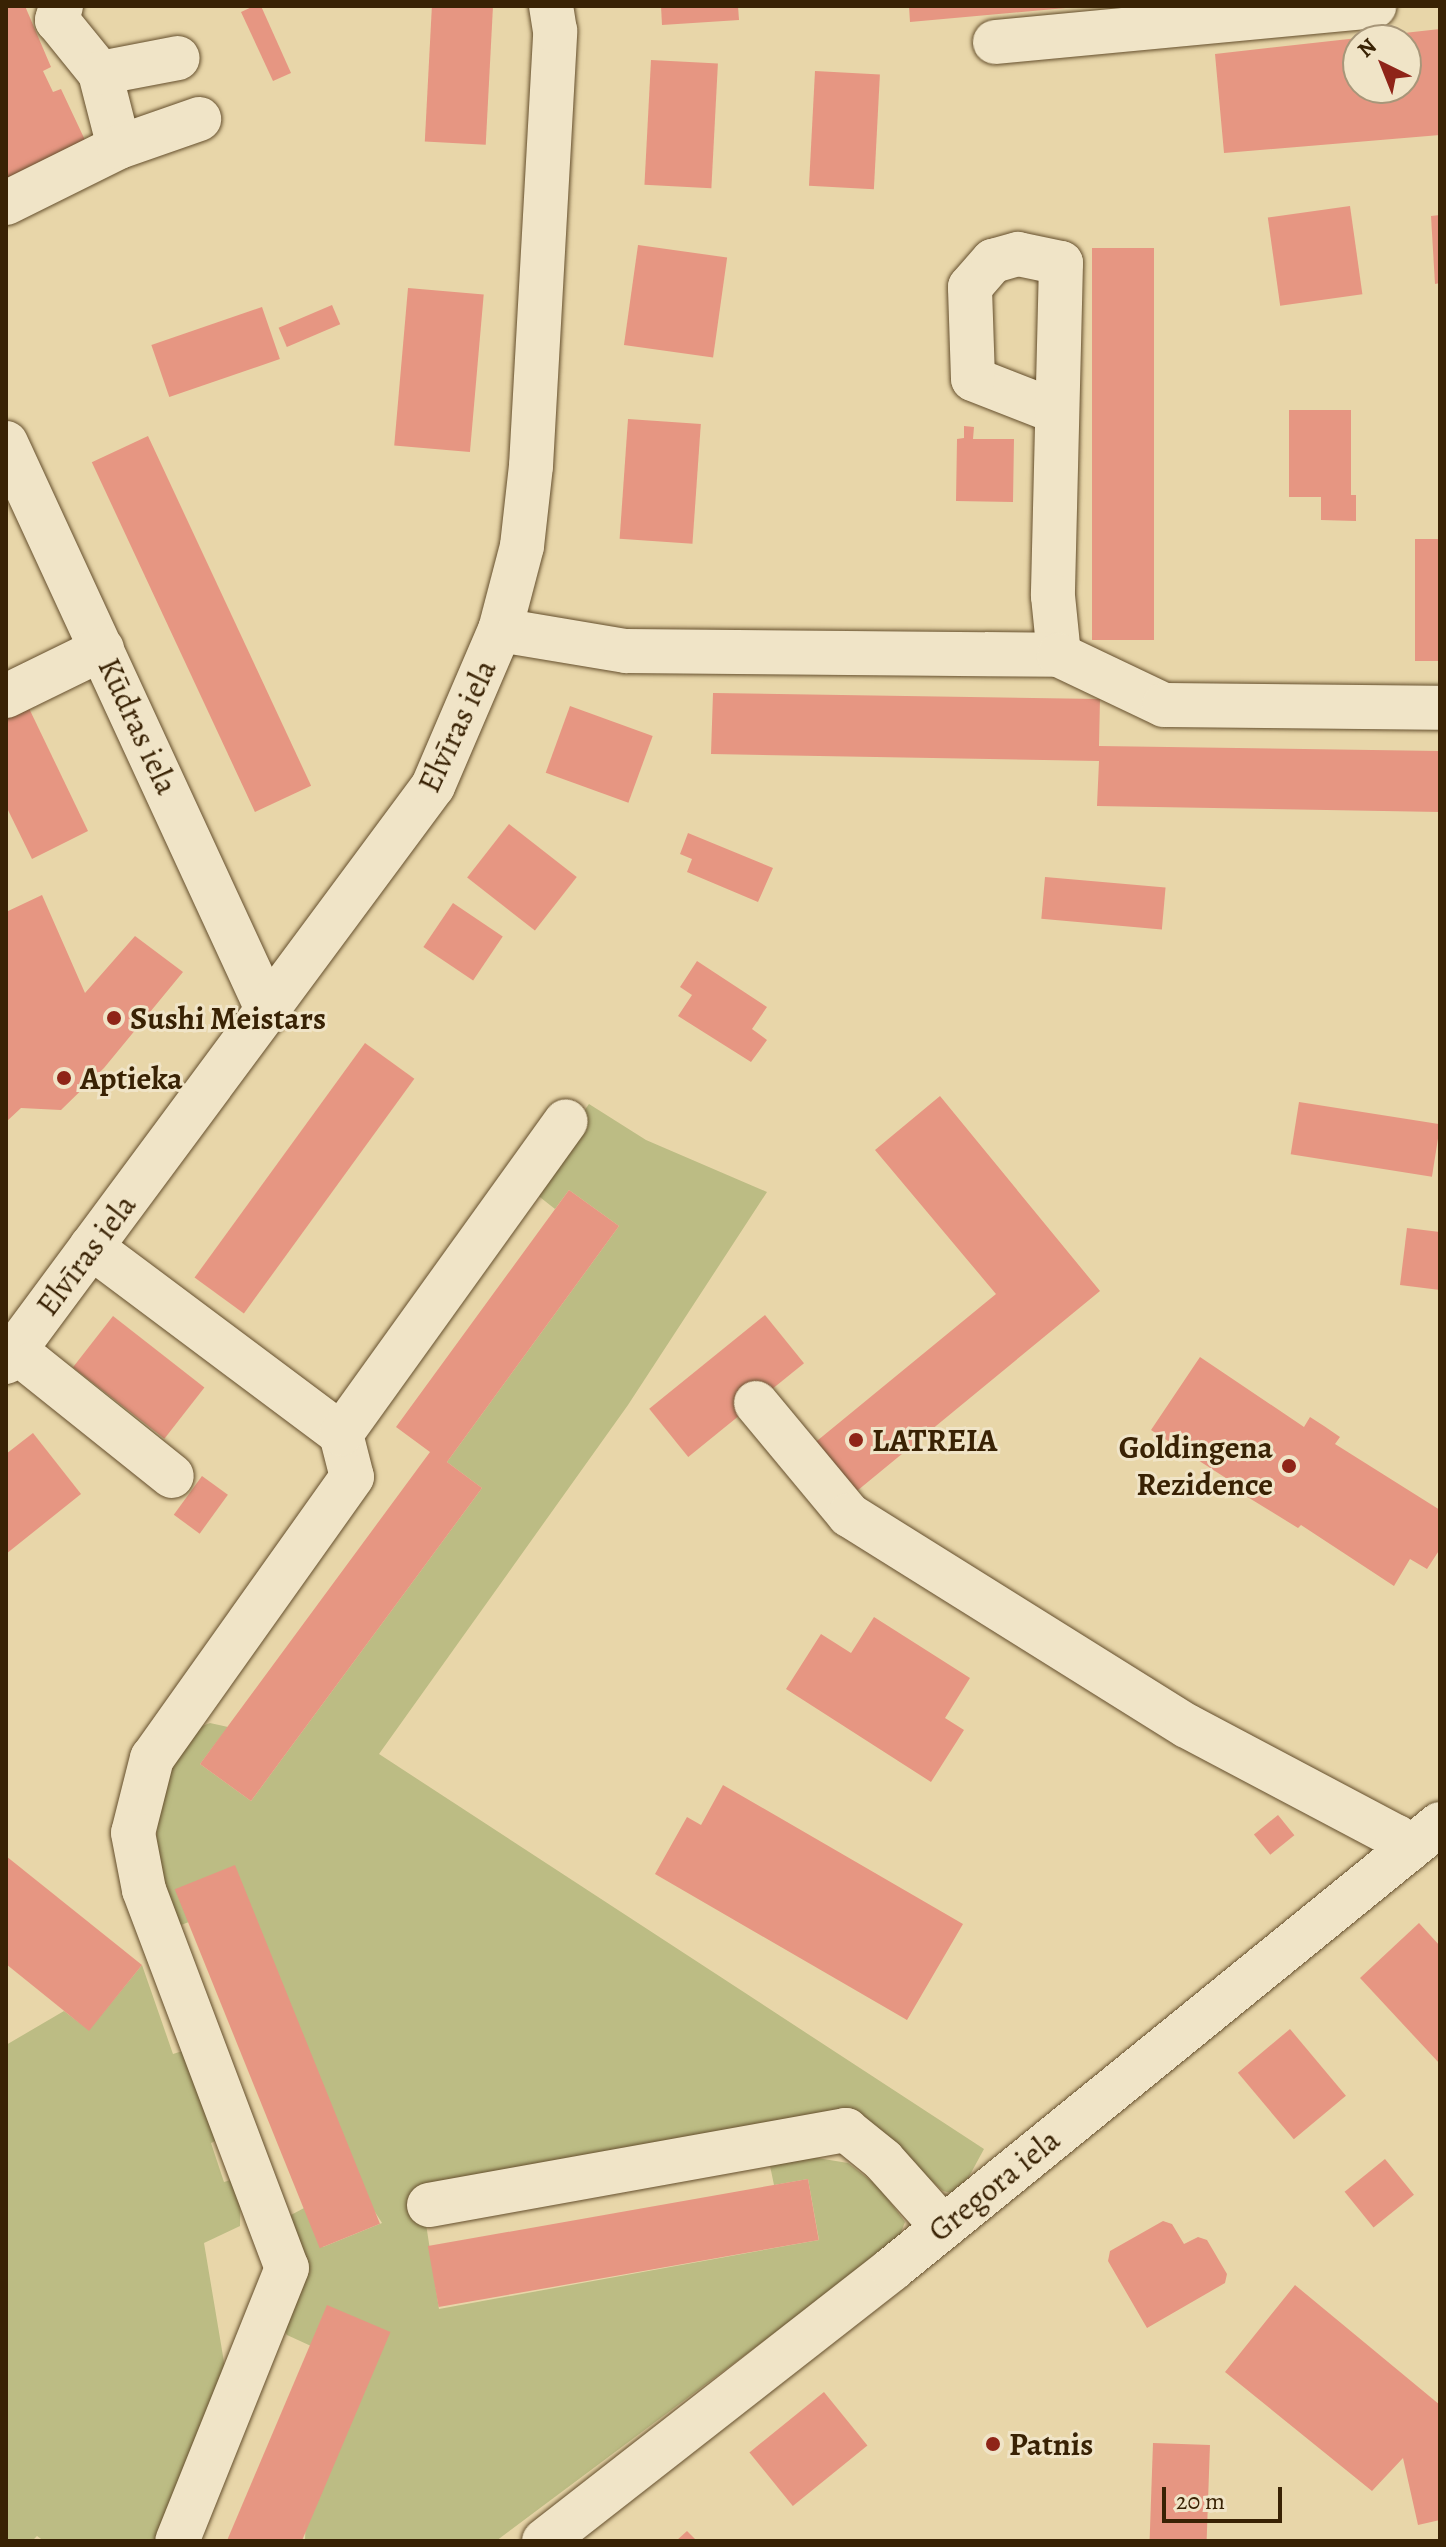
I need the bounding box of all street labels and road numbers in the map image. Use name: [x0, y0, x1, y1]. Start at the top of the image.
street label: Kūdras iela: [90, 652, 186, 800]
street label: Elvīras iela: [410, 653, 504, 799]
street label: Elvīras iela: [28, 1187, 144, 1323]
street label: Gregora iela: [921, 2120, 1067, 2250]

